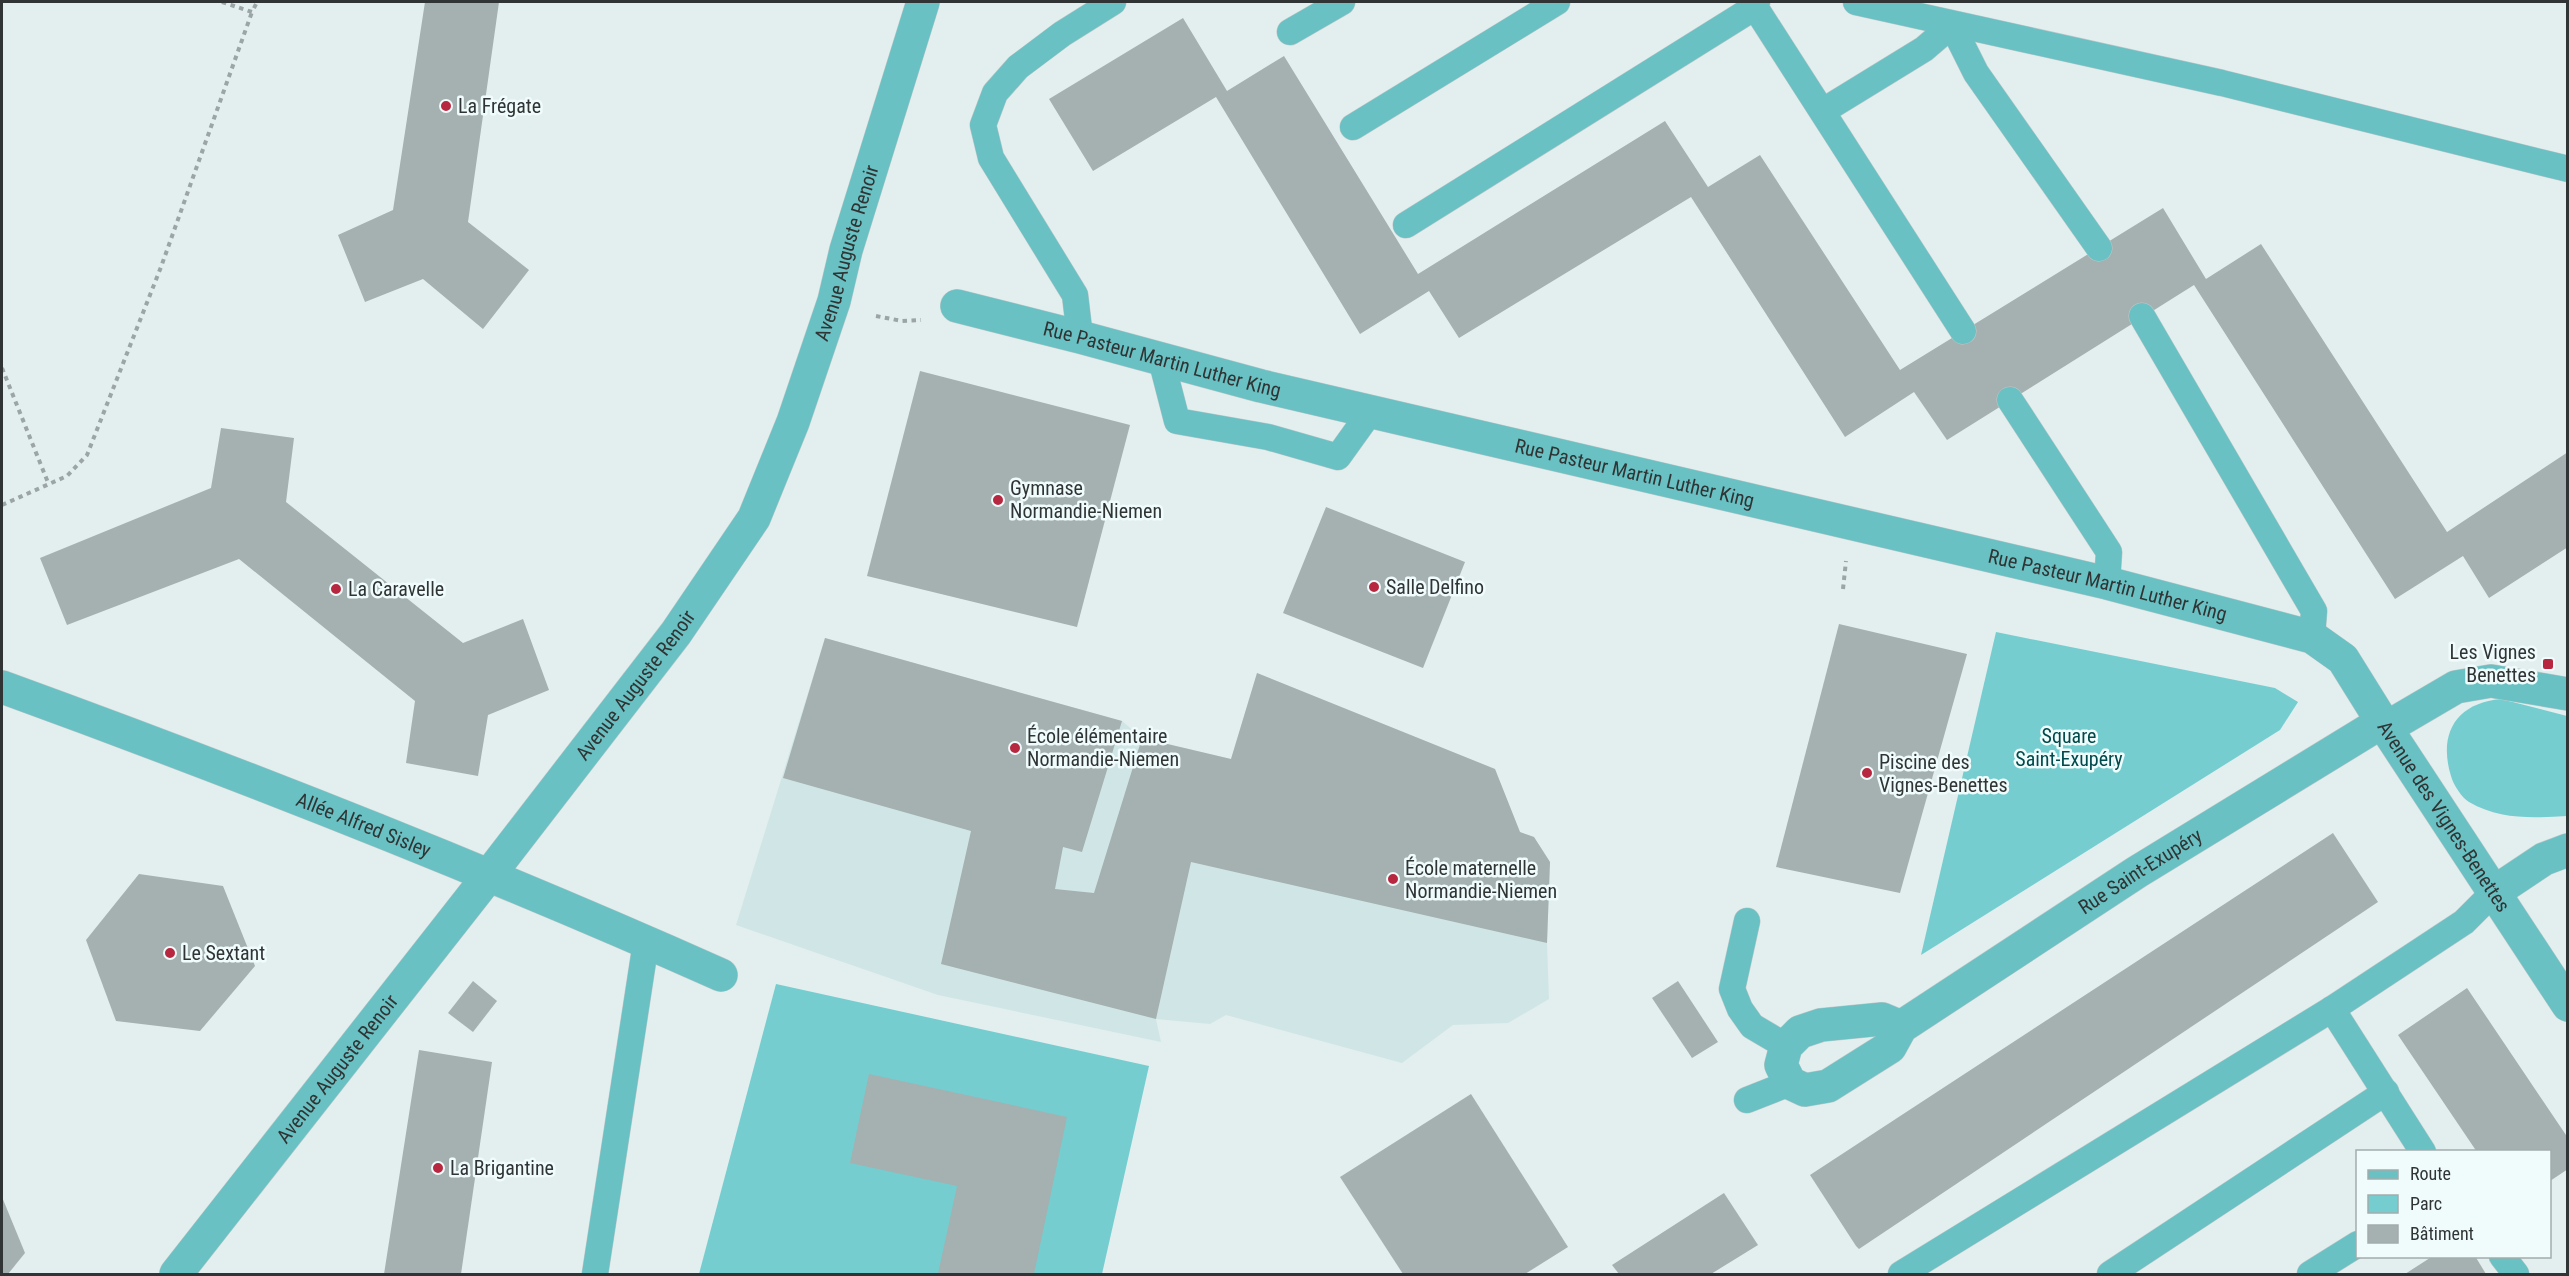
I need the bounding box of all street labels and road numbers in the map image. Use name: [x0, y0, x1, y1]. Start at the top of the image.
street label: Avenue Auguste Renoir: [809, 162, 884, 344]
street label: Rue Pasteur Martin Luther King: [1041, 316, 1283, 402]
street label: Rue Pasteur Martin Luther King: [1513, 434, 1757, 513]
street label: Rue Pasteur Martin Luther King: [1986, 544, 2230, 626]
street label: Avenue Auguste Renoir: [571, 605, 700, 765]
street label: Avenue des Vignes-Benettes: [2373, 716, 2516, 916]
street label: Allée Alfred Sisley: [293, 787, 434, 862]
street label: Rue Saint-Exupéry: [2074, 823, 2206, 919]
street label: Avenue Auguste Renoir: [271, 990, 403, 1148]

